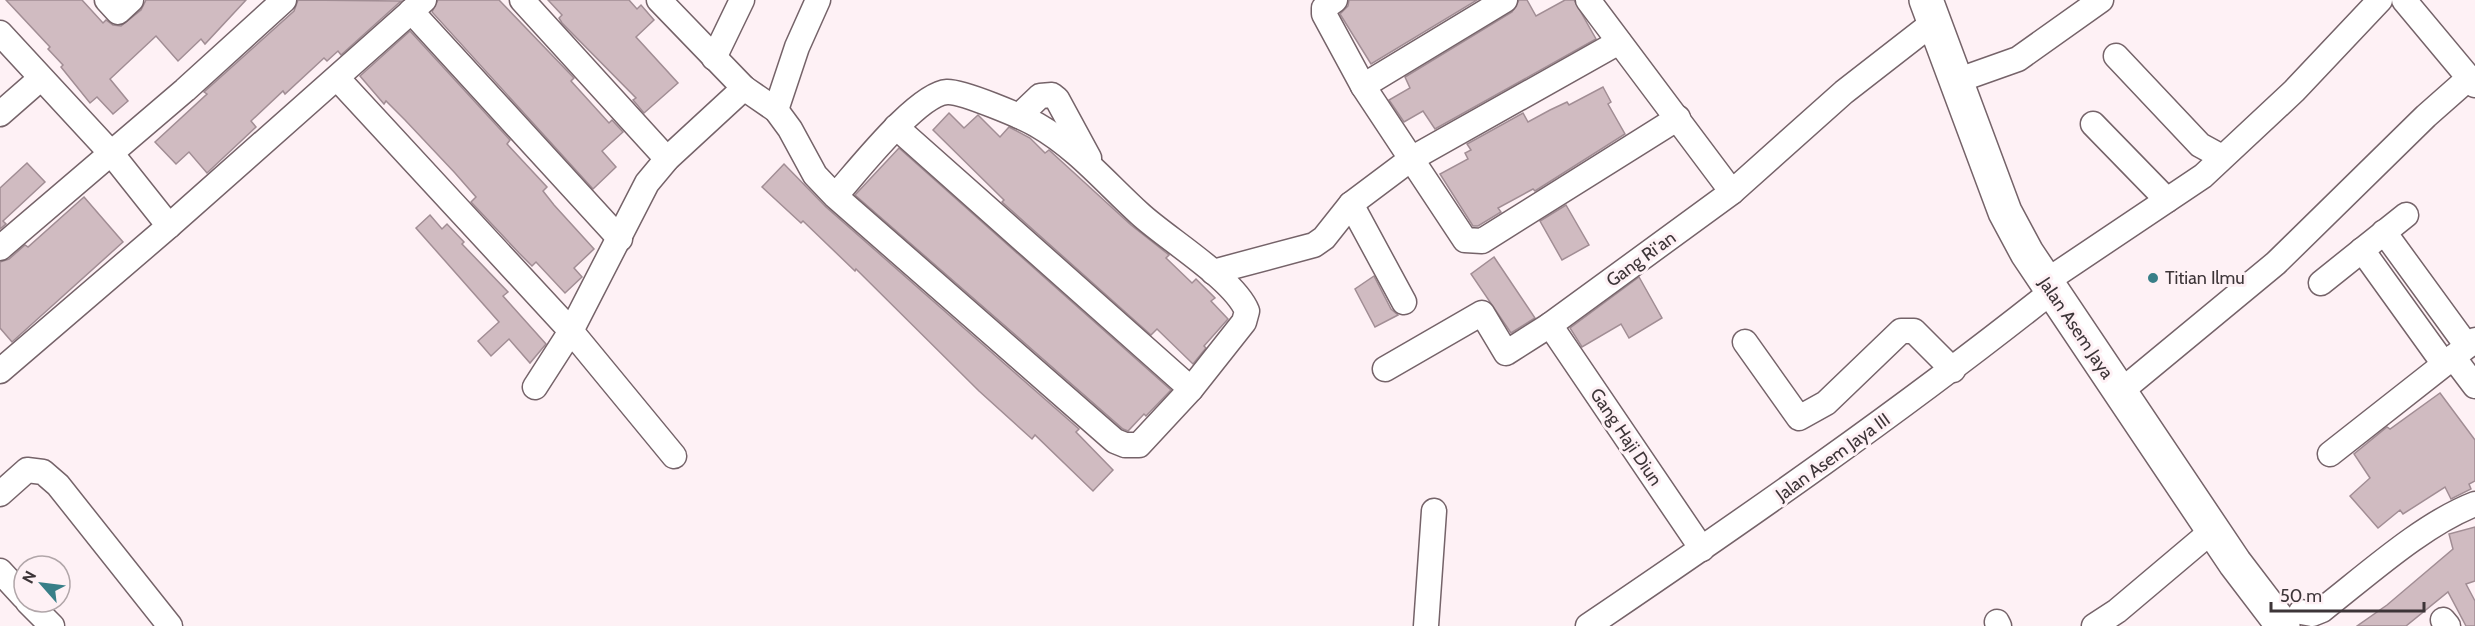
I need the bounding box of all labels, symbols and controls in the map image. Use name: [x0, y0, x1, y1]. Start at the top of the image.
street label: Gang Ri'an: [1602, 226, 1680, 292]
place label: Titian Ilmu: [2165, 267, 2245, 289]
marker: Titian Ilmu: [2146, 271, 2160, 285]
street label: Jalan Asem Jaya: [2033, 272, 2118, 383]
street label: Gang Haji Diun: [1585, 384, 1667, 490]
street label: Jalan Asem Jaya III: [1771, 408, 1894, 506]
north arrow: [12, 554, 72, 614]
text: N: [18, 568, 40, 587]
scale bar: [2271, 575, 2424, 613]
text: 50 m: [2280, 585, 2322, 607]

